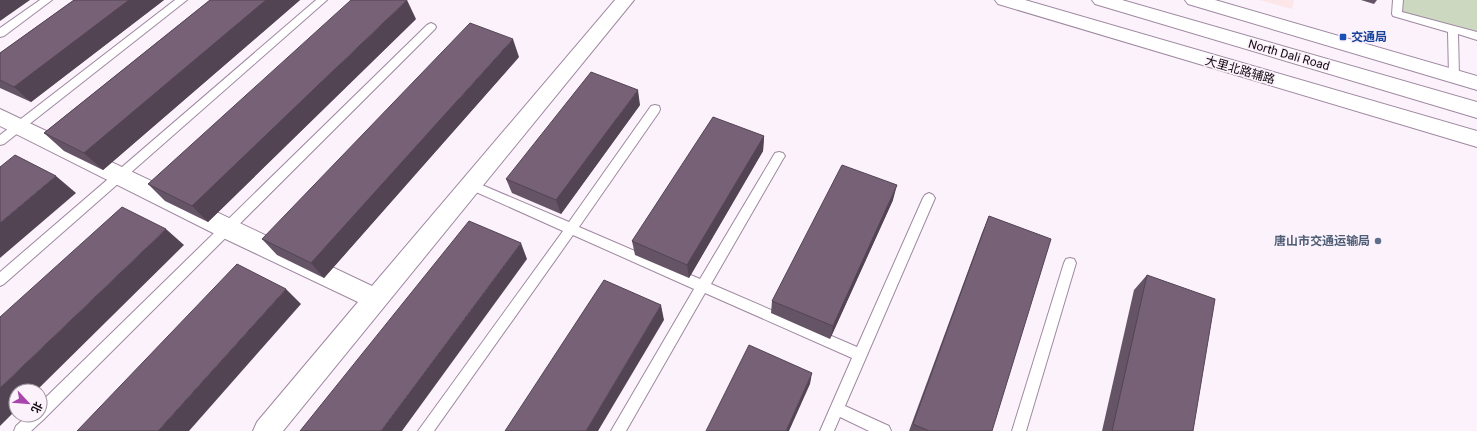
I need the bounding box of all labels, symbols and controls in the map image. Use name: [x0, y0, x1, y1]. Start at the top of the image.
place label: 交通局: [1351, 30, 1387, 44]
marker: 交通局: [1338, 32, 1348, 42]
street label: North Dali Road: [1247, 37, 1331, 73]
street label: 大里北路辅路: [1203, 53, 1277, 87]
place label: 唐山市交通运输局: [1274, 234, 1370, 248]
marker: 唐山市交通运输局: [1373, 236, 1383, 246]
north arrow: [8, 383, 48, 423]
text: 北: [28, 399, 45, 415]

